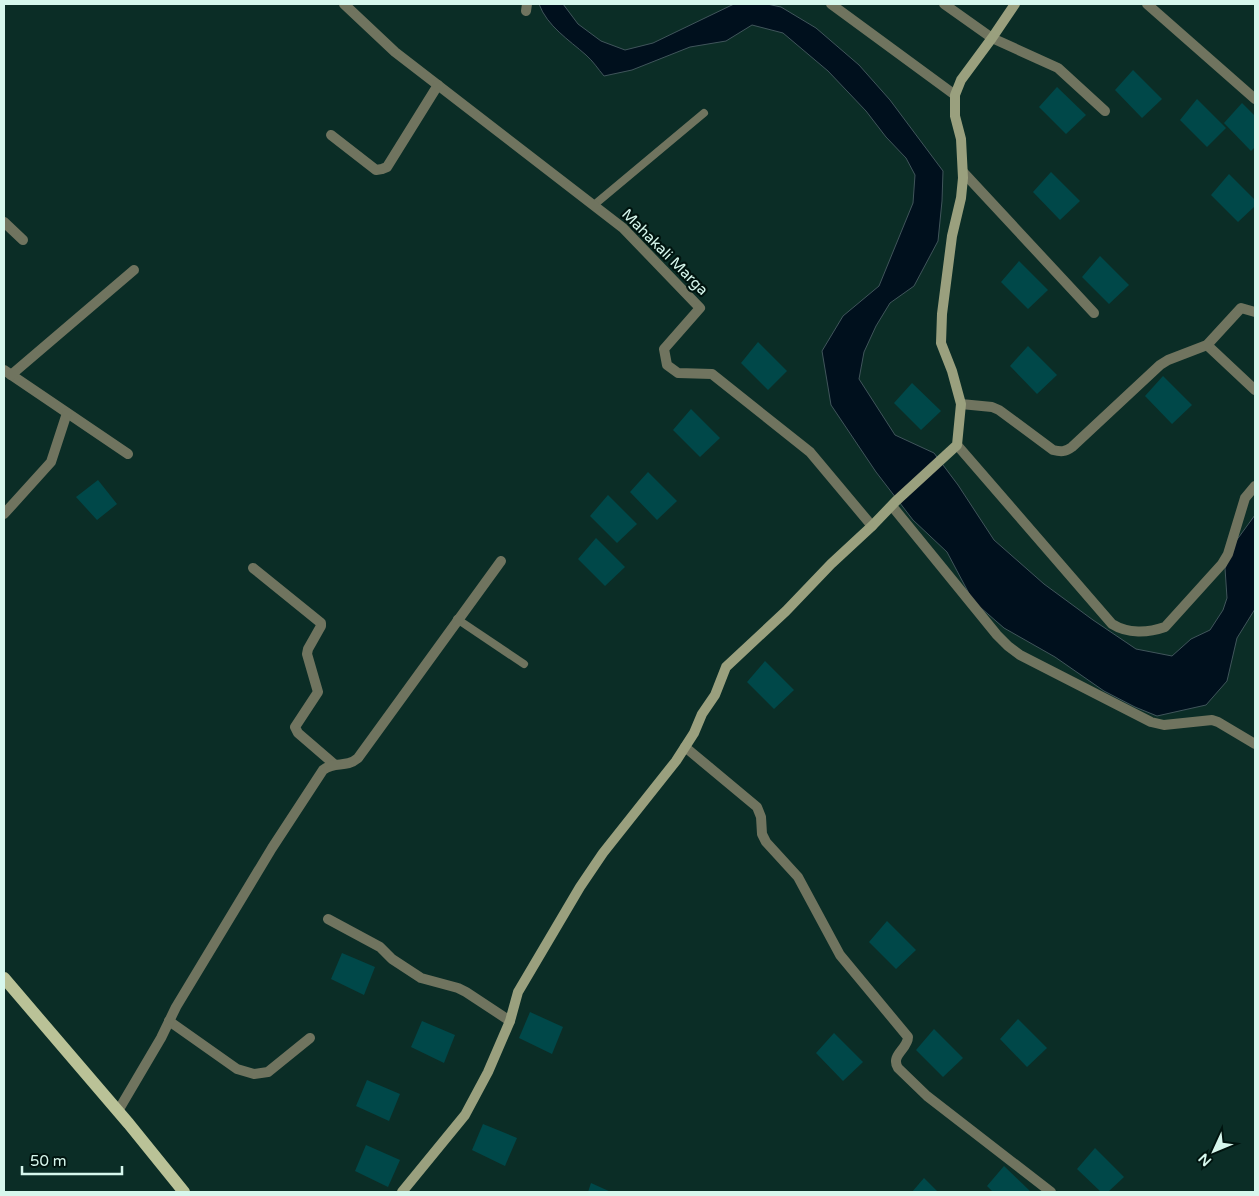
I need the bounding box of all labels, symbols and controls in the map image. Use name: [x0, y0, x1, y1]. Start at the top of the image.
street label: Mahakali Marga: [618, 205, 712, 299]
north arrow: [1189, 1126, 1239, 1176]
scale bar: [22, 1144, 122, 1176]
text: N: [1195, 1150, 1215, 1170]
text: 50 m: [30, 1152, 67, 1170]

